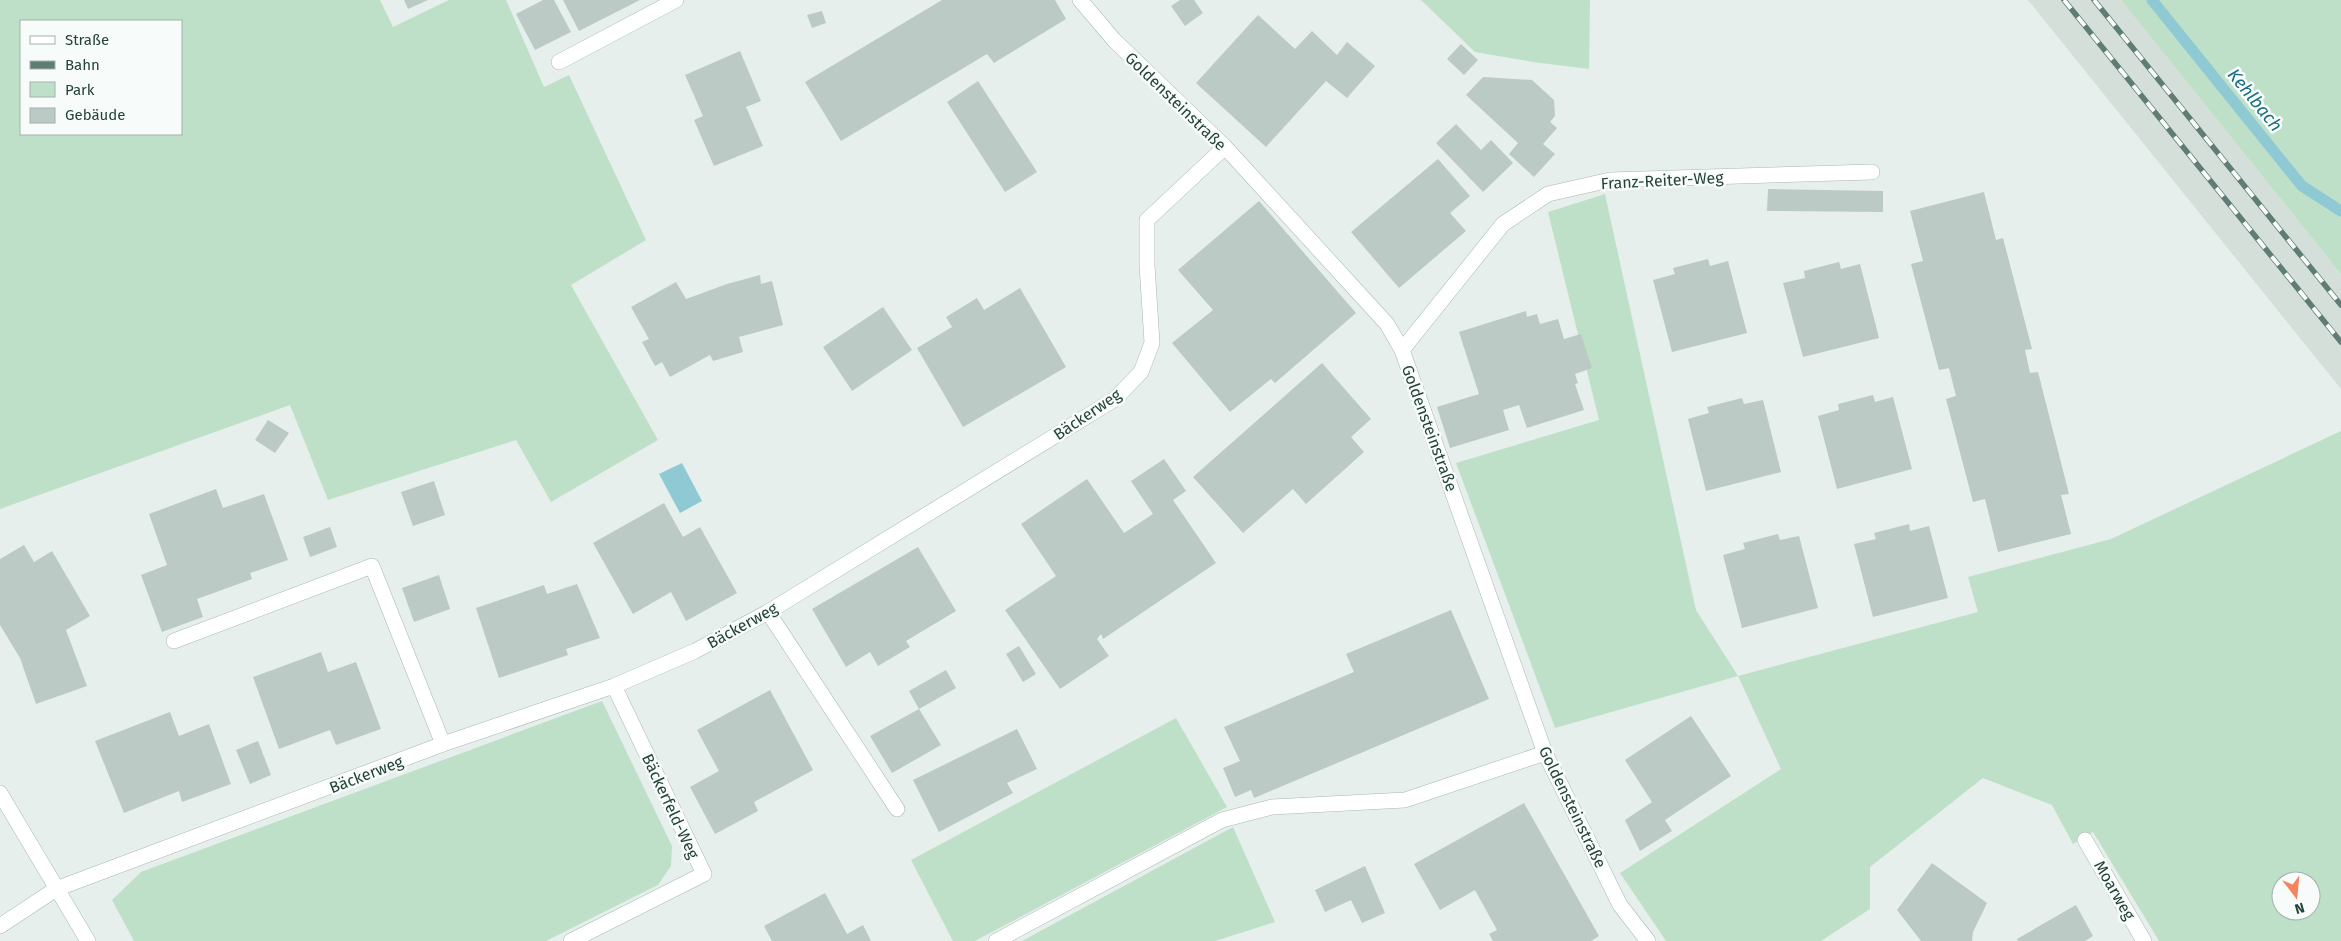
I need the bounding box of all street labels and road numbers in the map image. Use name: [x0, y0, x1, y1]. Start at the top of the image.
street label: Goldensteinstraße: [1121, 48, 1230, 154]
street label: Franz-Reiter-Weg: [1600, 168, 1725, 193]
street label: Goldensteinstraße: [1398, 362, 1461, 494]
street label: Bäckerweg: [1050, 384, 1125, 444]
street label: Bäckerweg: [704, 598, 781, 653]
street label: Goldensteinstraße: [1535, 743, 1610, 871]
street label: Bäckerweg: [327, 751, 406, 797]
street label: Bäckerfeld-Weg: [638, 751, 703, 862]
street label: Moarweg: [2090, 857, 2139, 924]

